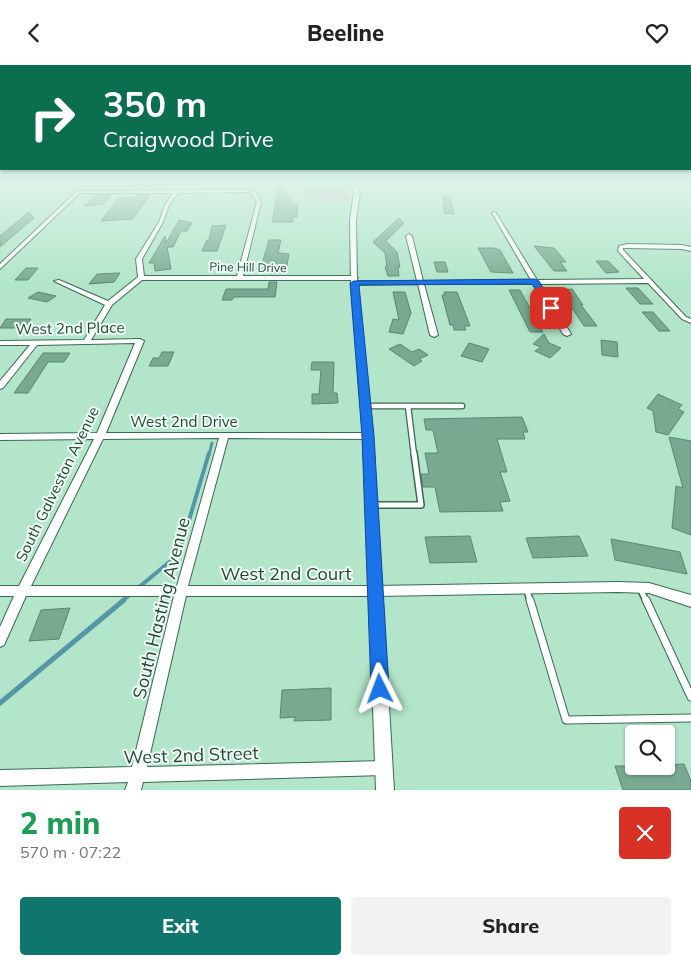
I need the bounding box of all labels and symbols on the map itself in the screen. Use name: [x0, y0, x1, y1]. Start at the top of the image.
street label: Pine Hill Drive: [209, 259, 287, 275]
pin: [530, 287, 572, 329]
street label: West 2nd Place: [15, 318, 125, 338]
street label: South Galveston Avenue: [11, 403, 103, 565]
street label: West 2nd Drive: [130, 412, 238, 431]
street label: South Hasting Avenue: [127, 515, 195, 701]
street label: West 2nd Court: [220, 562, 352, 585]
position arrow: [353, 662, 405, 714]
street label: West 2nd Street: [123, 741, 259, 769]

